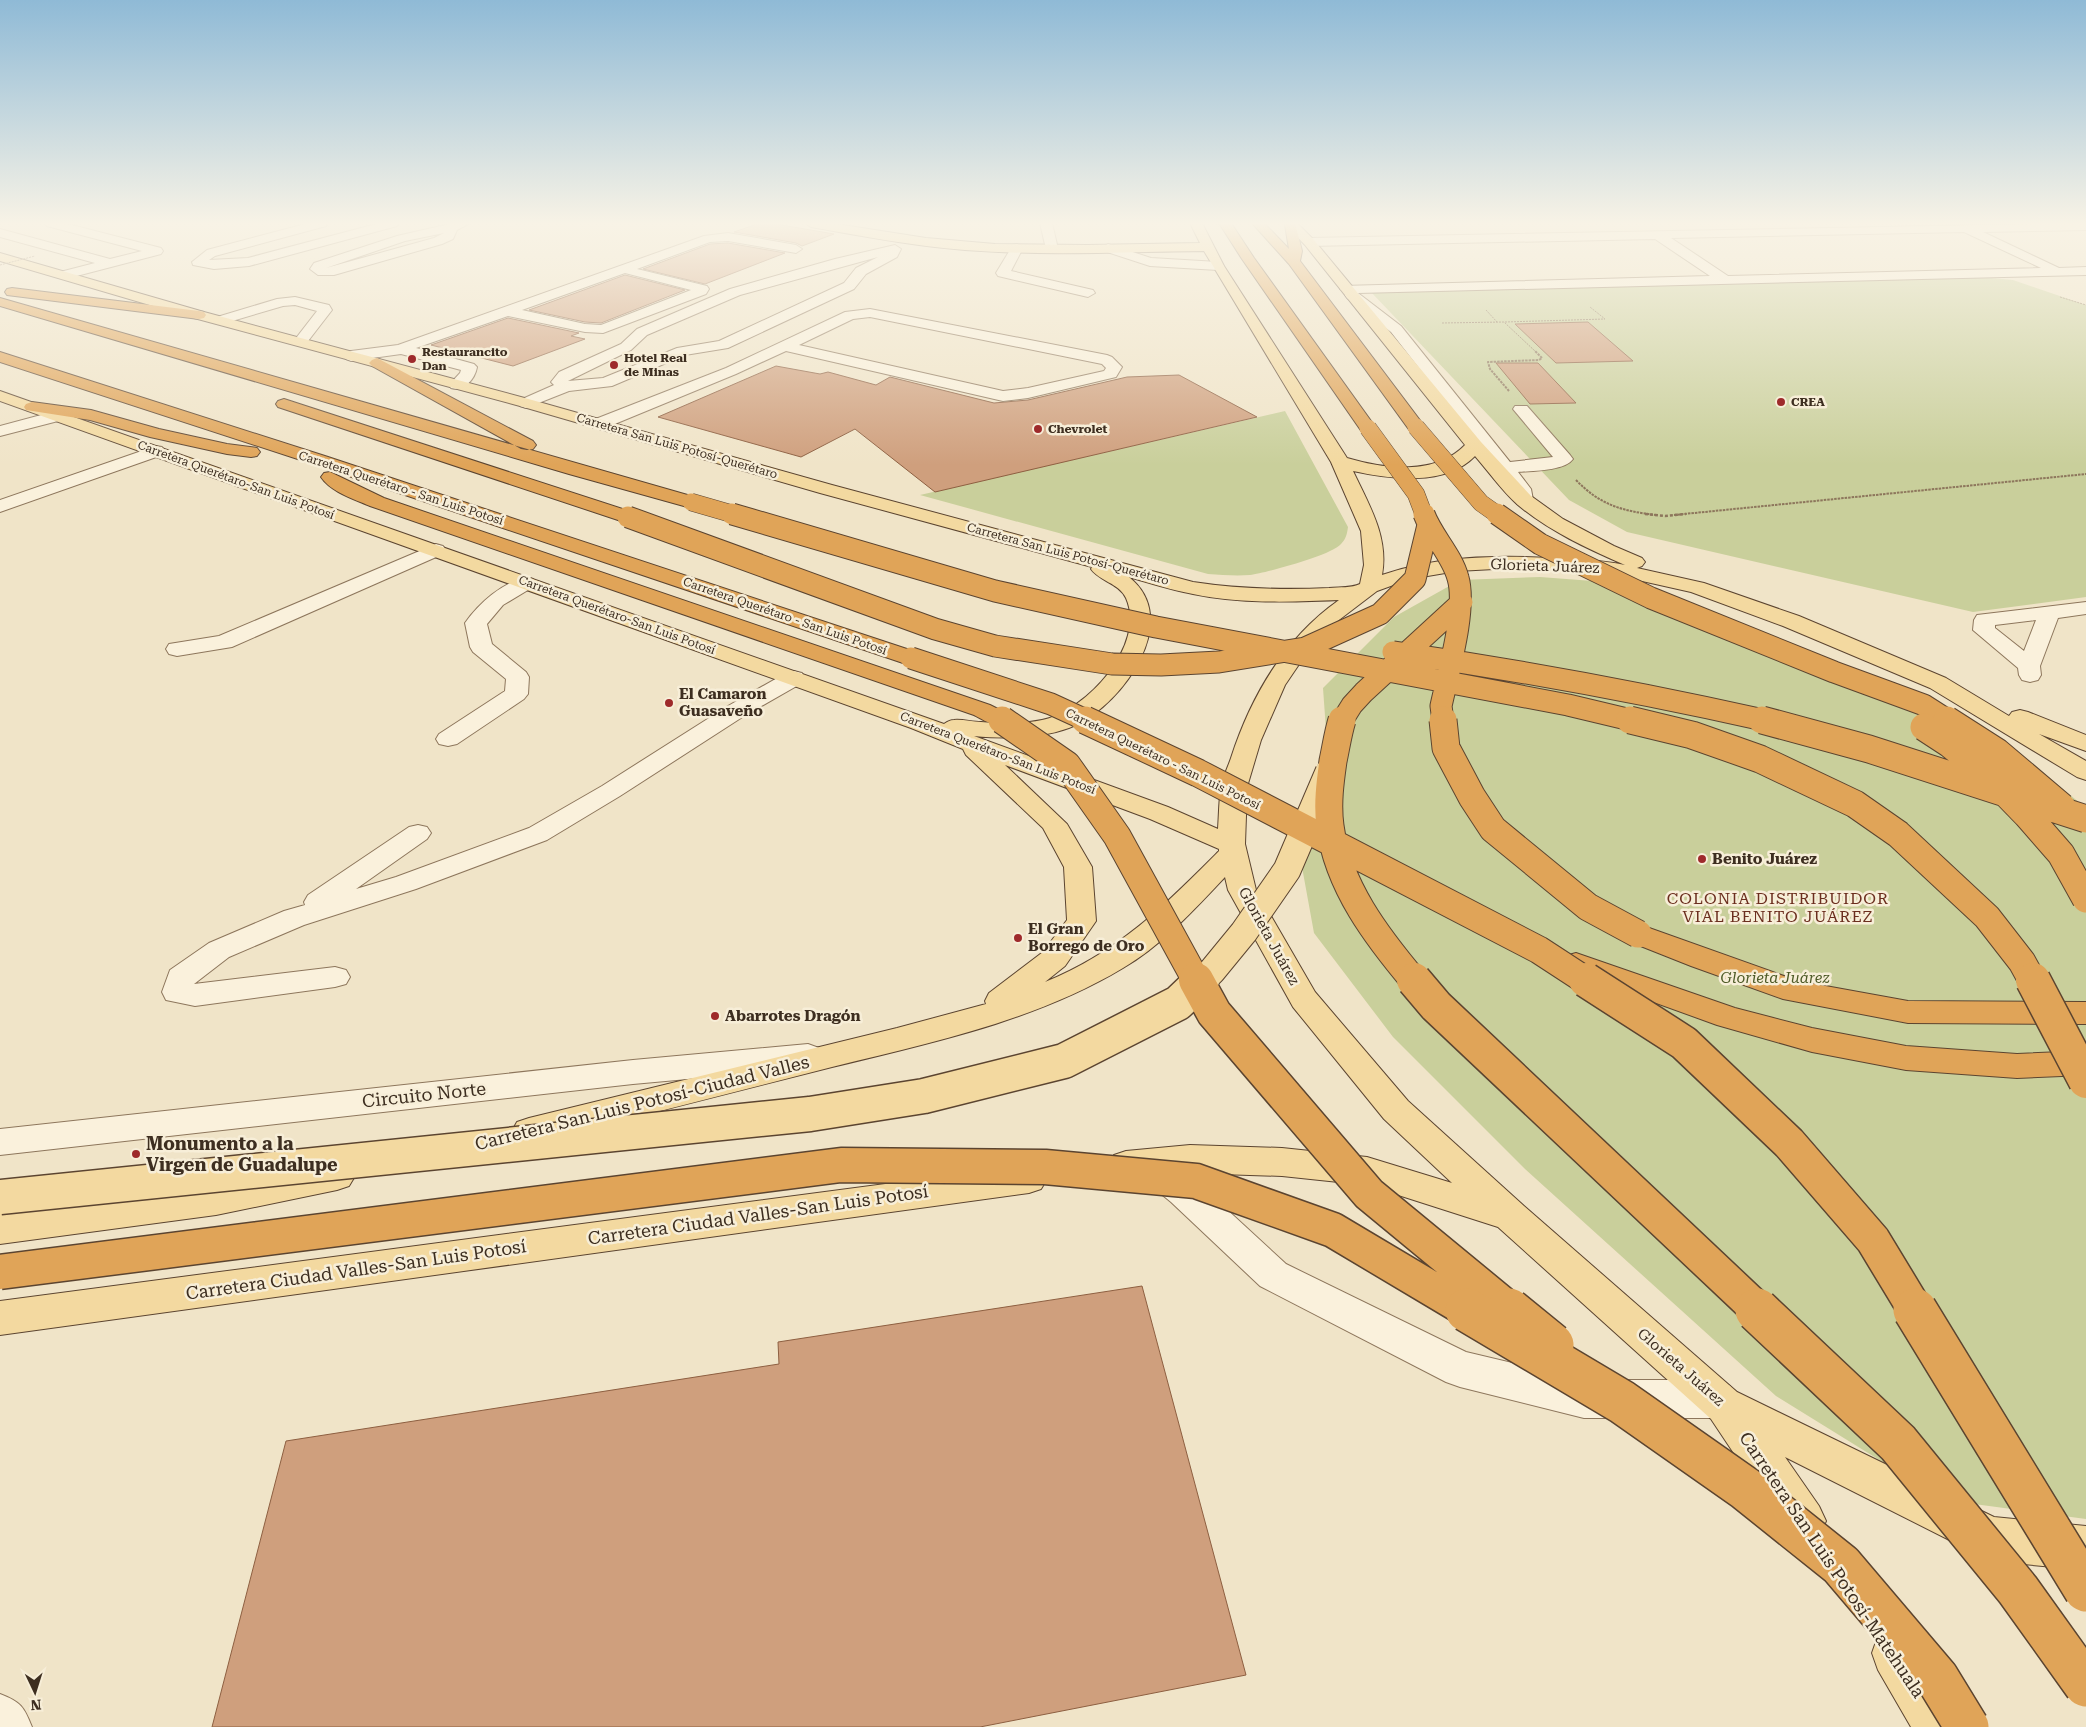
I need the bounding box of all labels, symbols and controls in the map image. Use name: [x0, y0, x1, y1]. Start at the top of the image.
place label: Restaurancito Dan: [422, 345, 508, 373]
place label: Hotel Real de Minas: [624, 351, 687, 379]
marker: Restaurancito Dan: [406, 353, 418, 365]
marker: Hotel Real de Minas: [608, 359, 620, 371]
place label: CREA: [1791, 395, 1825, 409]
marker: CREA: [1775, 396, 1787, 408]
street label: Carretera San Luis Potosí-Querétaro: [575, 411, 779, 481]
place label: Chevrolet: [1048, 422, 1108, 436]
marker: Chevrolet: [1032, 423, 1044, 435]
street label: Carretera Querétaro-San Luis Potosí: [136, 438, 337, 522]
street label: Carretera Querétaro - San Luis Potosí: [297, 448, 505, 528]
street label: Carretera San Luis Potosí-Querétaro: [965, 520, 1171, 588]
street label: Glorieta Juárez: [1490, 555, 1600, 577]
street label: Carretera Querétaro-San Luis Potosí: [517, 573, 718, 657]
street label: Carretera Querétaro - San Luis Potosí: [681, 574, 889, 658]
place label: El Camaron Guasaveño: [679, 685, 767, 720]
marker: El Camaron Guasaveño: [663, 697, 675, 709]
street label: Carretera Querétaro - San Luis Potosí: [1063, 706, 1263, 812]
street label: Carretera Querétaro-San Luis Potosí: [898, 709, 1098, 797]
place label: Benito Juárez: [1712, 850, 1817, 868]
marker: Benito Juárez: [1696, 853, 1708, 865]
street label: Glorieta Juárez: [1235, 884, 1303, 988]
district label: COLONIA DISTRIBUIDOR VIAL BENITO JUÁREZ: [1667, 889, 1889, 926]
place label: El Gran Borrego de Oro: [1028, 920, 1145, 955]
marker: El Gran Borrego de Oro: [1012, 932, 1024, 944]
park label: Glorieta Juárez: [1720, 969, 1830, 987]
place label: Abarrotes Dragón: [725, 1007, 860, 1025]
marker: Abarrotes Dragón: [709, 1010, 721, 1022]
street label: Carretera San Luis Potosí-Ciudad Valles: [473, 1051, 811, 1154]
street label: Circuito Norte: [361, 1078, 487, 1111]
place label: Monumento a la Virgen de Guadalupe: [146, 1133, 338, 1175]
marker: Monumento a la Virgen de Guadalupe: [130, 1148, 142, 1160]
street label: Carretera Ciudad Valles-San Luis Potosí: [586, 1180, 930, 1249]
street label: Carretera Ciudad Valles-San Luis Potosí: [184, 1235, 528, 1304]
street label: Glorieta Juárez: [1634, 1324, 1728, 1410]
street label: Carretera San Luis Potosí-Matehuala: [1735, 1428, 1930, 1702]
north arrow: [10, 1667, 60, 1717]
text: N: [30, 1697, 42, 1713]

